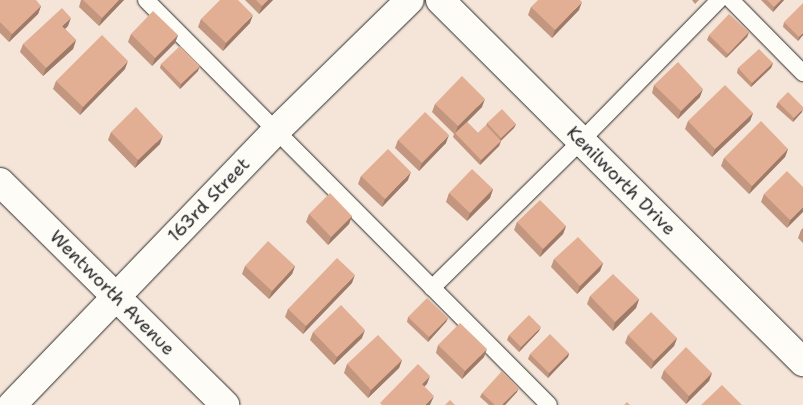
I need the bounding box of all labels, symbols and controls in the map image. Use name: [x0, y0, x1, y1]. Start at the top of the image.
street label: Kenilworth Drive: [562, 122, 680, 240]
street label: 163rd Street: [163, 153, 255, 247]
street label: Wentworth Avenue: [45, 226, 179, 360]

